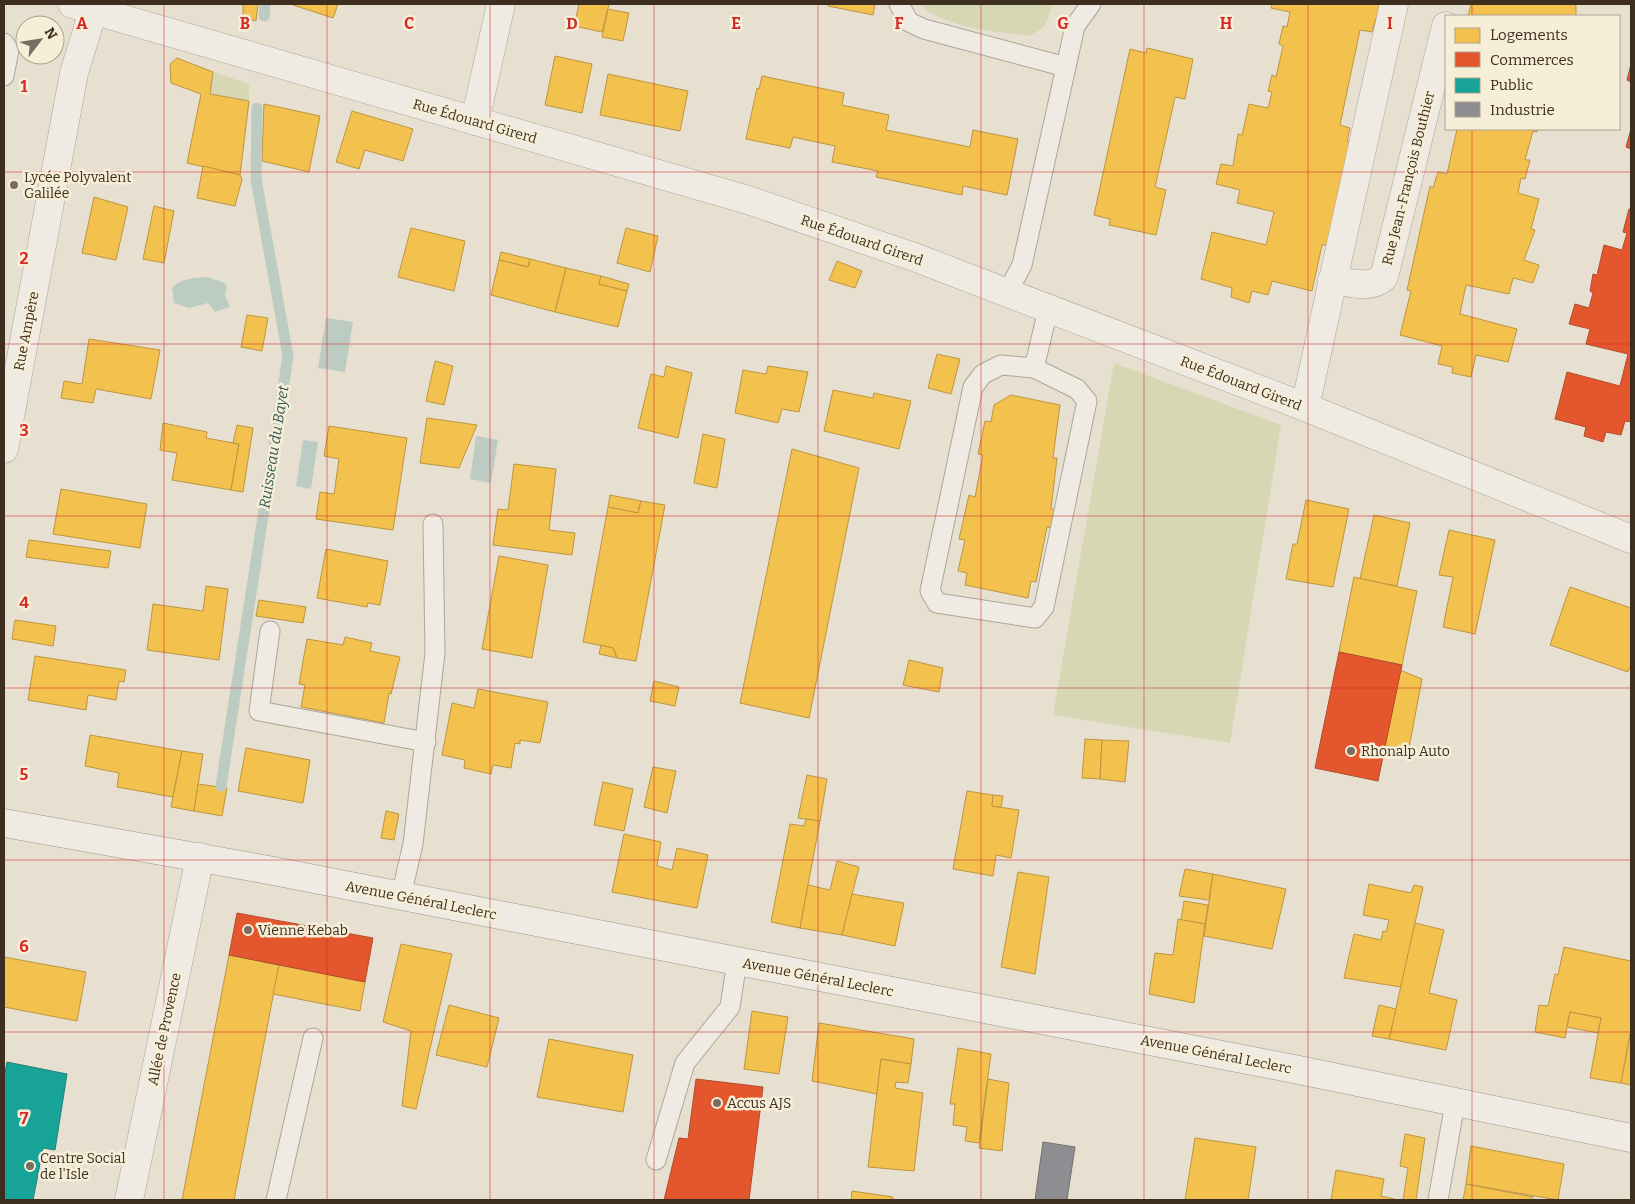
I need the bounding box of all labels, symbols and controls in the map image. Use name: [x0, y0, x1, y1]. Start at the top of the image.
text: A: [76, 14, 88, 33]
text: B: [240, 14, 250, 33]
text: C: [404, 14, 414, 33]
text: D: [566, 14, 578, 33]
text: E: [731, 14, 741, 33]
text: F: [895, 14, 904, 33]
text: G: [1057, 14, 1069, 33]
text: H: [1220, 14, 1233, 33]
text: I: [1387, 14, 1393, 33]
north arrow: [15, 15, 65, 65]
legend: [1445, 15, 1620, 130]
text: N: [41, 25, 61, 43]
text: Logements: [1490, 26, 1568, 44]
text: Commerces: [1490, 51, 1574, 69]
text: Public: [1490, 76, 1534, 94]
text: 1: [21, 77, 28, 96]
street label: Rue Jean-François Bouthier: [1379, 89, 1438, 267]
street label: Rue Édouard Girerd: [411, 95, 539, 147]
text: Industrie: [1490, 101, 1555, 119]
place label: Lycée Polyvalent Galilée: [24, 169, 131, 202]
marker: Lycée Polyvalent Galilée: [8, 179, 20, 191]
street label: Rue Édouard Girerd: [798, 211, 926, 269]
text: 2: [19, 249, 29, 268]
street label: Rue Ampère: [10, 290, 43, 372]
street label: Rue Édouard Girerd: [1178, 352, 1304, 414]
water label: Ruisseau du Bayet: [255, 384, 293, 510]
text: 3: [19, 421, 29, 440]
text: 4: [19, 593, 29, 612]
place label: Rhonalp Auto: [1361, 743, 1450, 760]
marker: Rhonalp Auto: [1345, 745, 1357, 757]
text: 5: [20, 765, 29, 784]
street label: Avenue Général Leclerc: [344, 877, 498, 923]
place label: Vienne Kebab: [258, 922, 348, 939]
marker: Vienne Kebab: [242, 924, 254, 936]
text: 6: [19, 937, 29, 956]
street label: Avenue Général Leclerc: [741, 954, 895, 1000]
street label: Allée de Provence: [144, 971, 185, 1087]
street label: Avenue Général Leclerc: [1139, 1031, 1293, 1077]
place label: Accus AJS: [727, 1095, 791, 1112]
marker: Accus AJS: [711, 1097, 723, 1109]
text: 7: [20, 1109, 29, 1128]
place label: Centre Social de l'Isle: [40, 1150, 126, 1183]
marker: Centre Social de l'Isle: [24, 1160, 36, 1172]

